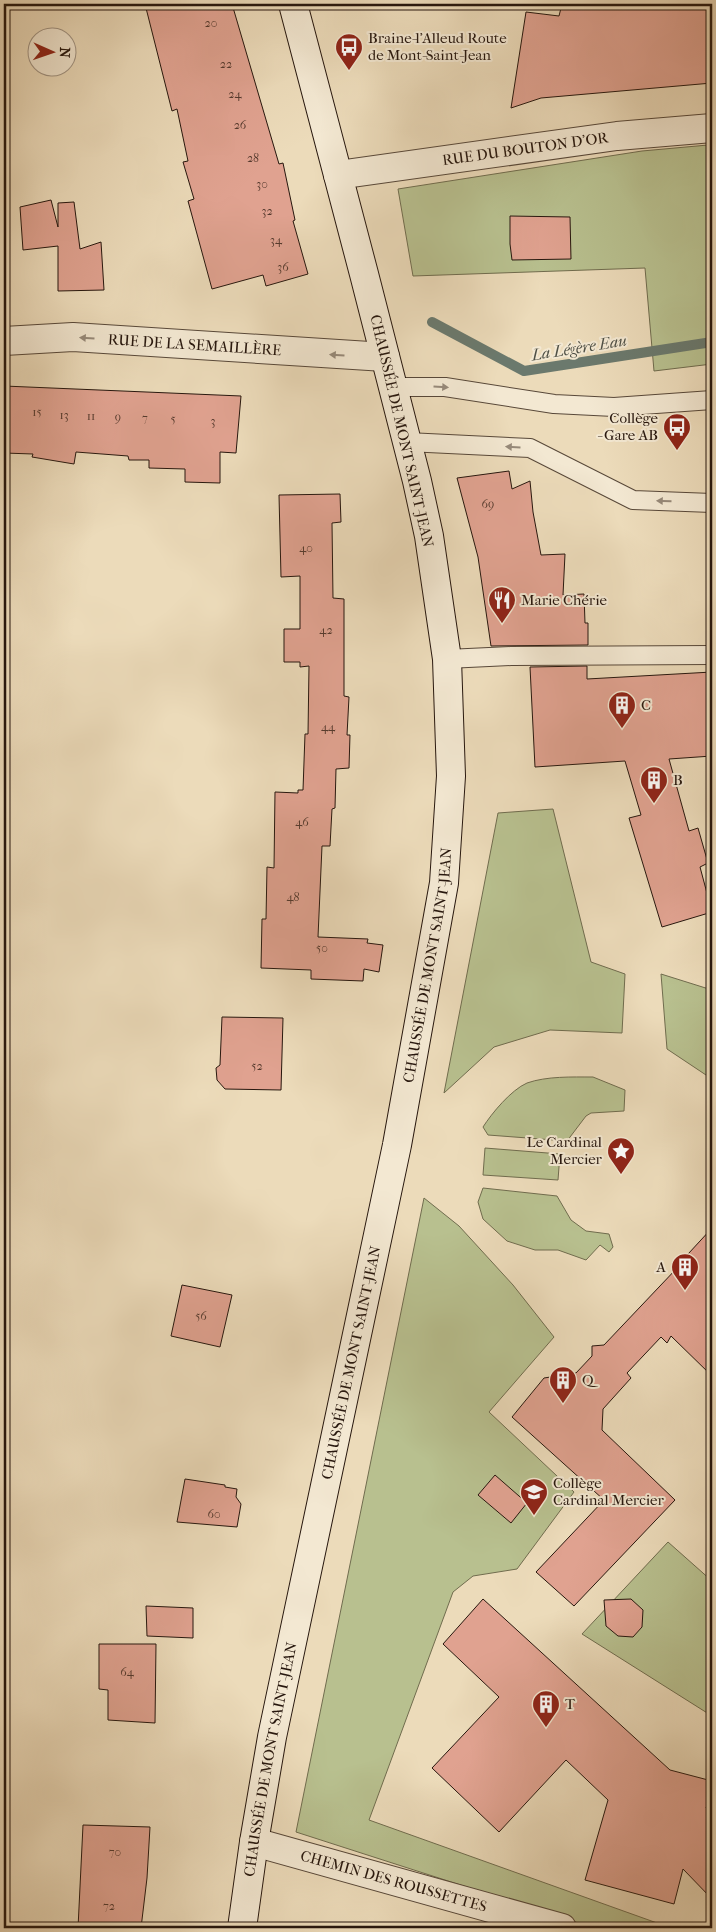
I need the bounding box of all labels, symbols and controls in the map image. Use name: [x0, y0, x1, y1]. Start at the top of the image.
house number: 20: [205, 16, 217, 30]
north arrow: [28, 28, 78, 78]
place label: Braine-l'Alleud Route de Mont-Saint-Jean: [368, 29, 507, 64]
bus stop icon: Braine-l'Alleud Route de Mont-Saint-Jean: [334, 32, 364, 71]
text: N: [56, 47, 73, 58]
house number: 22: [220, 57, 232, 71]
house number: 24: [228, 87, 243, 101]
house number: 26: [234, 118, 247, 132]
street label: RUE DU BOUTON D'OR: [441, 128, 610, 169]
house number: 28: [247, 151, 259, 165]
house number: 30: [256, 177, 268, 191]
house number: 32: [261, 204, 273, 218]
house number: 34: [270, 233, 283, 247]
house number: 36: [277, 260, 289, 274]
street label: CHAUSSÉE DE MONT SAINT-JEAN: [366, 313, 438, 550]
street label: RUE DE LA SEMAILLÈRE: [107, 330, 282, 359]
water label: La Légère Eau: [529, 331, 628, 365]
one-way arrow: [79, 334, 95, 342]
one-way arrow: [328, 350, 344, 358]
one-way arrow: [433, 384, 449, 392]
house number: 15: [32, 405, 42, 419]
house number: 13: [59, 408, 69, 422]
house number: 11: [87, 409, 95, 423]
place label: Collège - Gare AB: [597, 409, 659, 444]
house number: 9: [115, 410, 121, 424]
house number: 7: [142, 411, 148, 425]
house number: 5: [170, 412, 176, 426]
bus stop icon: Collège - Gare AB: [662, 412, 692, 451]
house number: 3: [211, 414, 216, 428]
one-way arrow: [505, 443, 521, 451]
house number: 69: [482, 497, 494, 511]
one-way arrow: [655, 497, 671, 505]
house number: 40: [299, 541, 313, 555]
restaurant icon: Marie Chérie: [487, 585, 517, 624]
place label: Marie Chérie: [521, 591, 608, 609]
house number: 42: [319, 623, 333, 637]
building icon: C: [607, 690, 637, 729]
place label: C: [641, 696, 651, 714]
house number: 44: [321, 720, 336, 734]
building icon: B: [639, 765, 669, 804]
place label: B: [673, 771, 683, 789]
house number: 46: [295, 815, 309, 829]
street label: CHAUSSÉE DE MONT SAINT-JEAN: [399, 846, 455, 1084]
house number: 48: [286, 890, 300, 904]
house number: 50: [316, 941, 328, 955]
house number: 52: [251, 1059, 263, 1073]
place label: Le Cardinal Mercier: [527, 1133, 603, 1168]
place icon: Le Cardinal Mercier: [606, 1136, 636, 1175]
street label: CHAUSSÉE DE MONT SAINT-JEAN: [318, 1244, 385, 1481]
building icon: A: [670, 1252, 700, 1291]
place label: A: [655, 1258, 666, 1276]
house number: 56: [195, 1309, 207, 1323]
building icon: Q: [548, 1365, 578, 1404]
place label: Q: [582, 1371, 599, 1389]
place label: Collège Cardinal Mercier: [553, 1474, 664, 1509]
school or university icon: Collège Cardinal Mercier: [519, 1477, 549, 1516]
house number: 60: [207, 1507, 221, 1521]
street label: CHAUSSÉE DE MONT SAINT-JEAN: [240, 1640, 301, 1878]
house number: 64: [120, 1665, 135, 1679]
building icon: T: [531, 1689, 561, 1728]
place label: T: [565, 1695, 576, 1713]
house number: 70: [109, 1845, 121, 1859]
street label: CHEMIN DES ROUSSETTES: [298, 1846, 489, 1916]
house number: 72: [103, 1899, 115, 1913]

